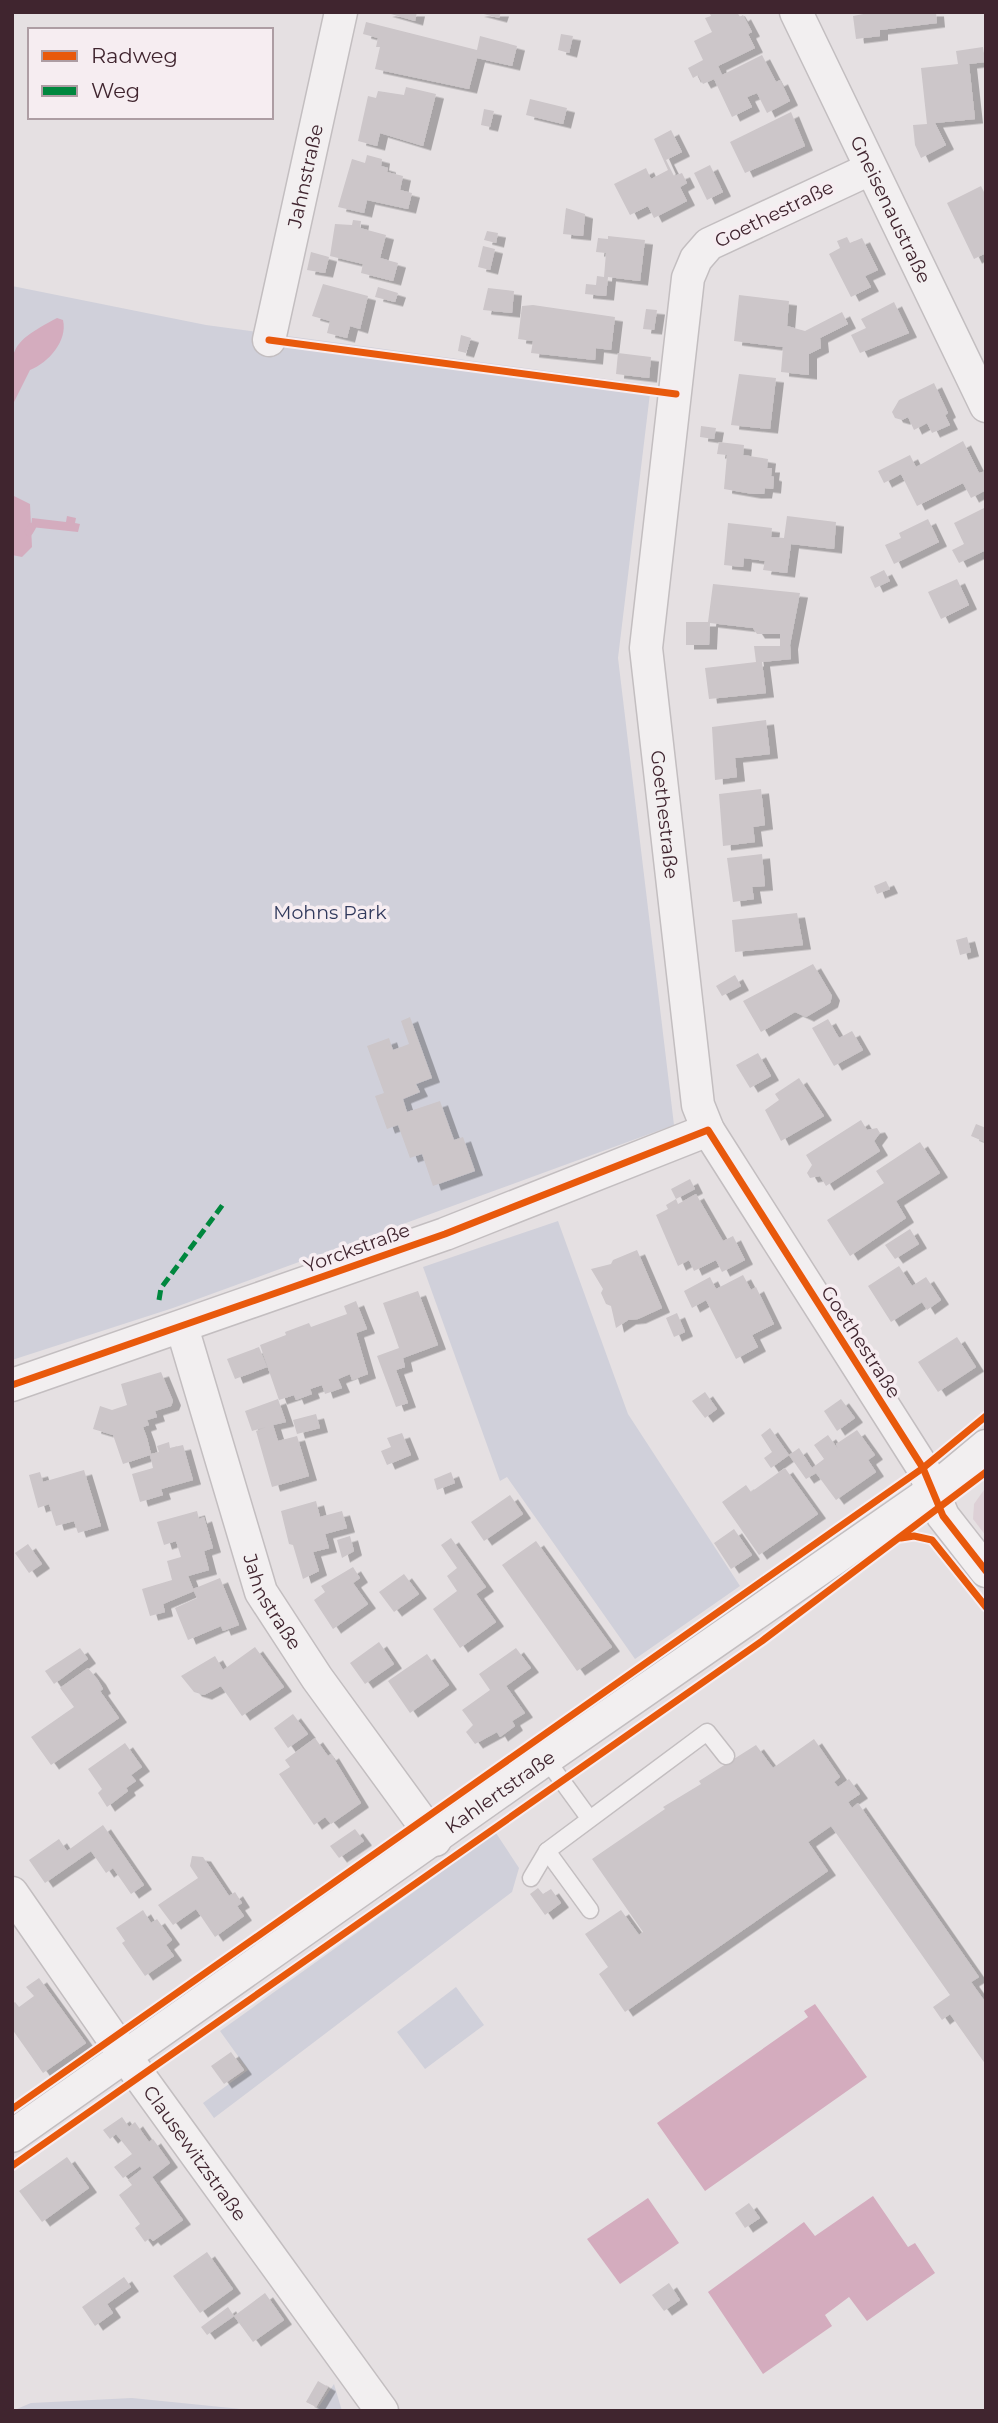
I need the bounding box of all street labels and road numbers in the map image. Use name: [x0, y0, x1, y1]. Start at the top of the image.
street label: Jahnstraße: [282, 122, 328, 231]
street label: Gneisenaustraße: [846, 132, 936, 287]
street label: Goethestraße: [711, 175, 837, 253]
street label: Goethestraße: [646, 749, 684, 880]
street label: Yorckstraße: [301, 1218, 413, 1278]
street label: Goethestraße: [816, 1282, 906, 1402]
street label: Jahnstraße: [238, 1550, 307, 1654]
street label: Kahlertstraße: [440, 1745, 559, 1838]
street label: Clausewitzstraße: [138, 2081, 252, 2225]

